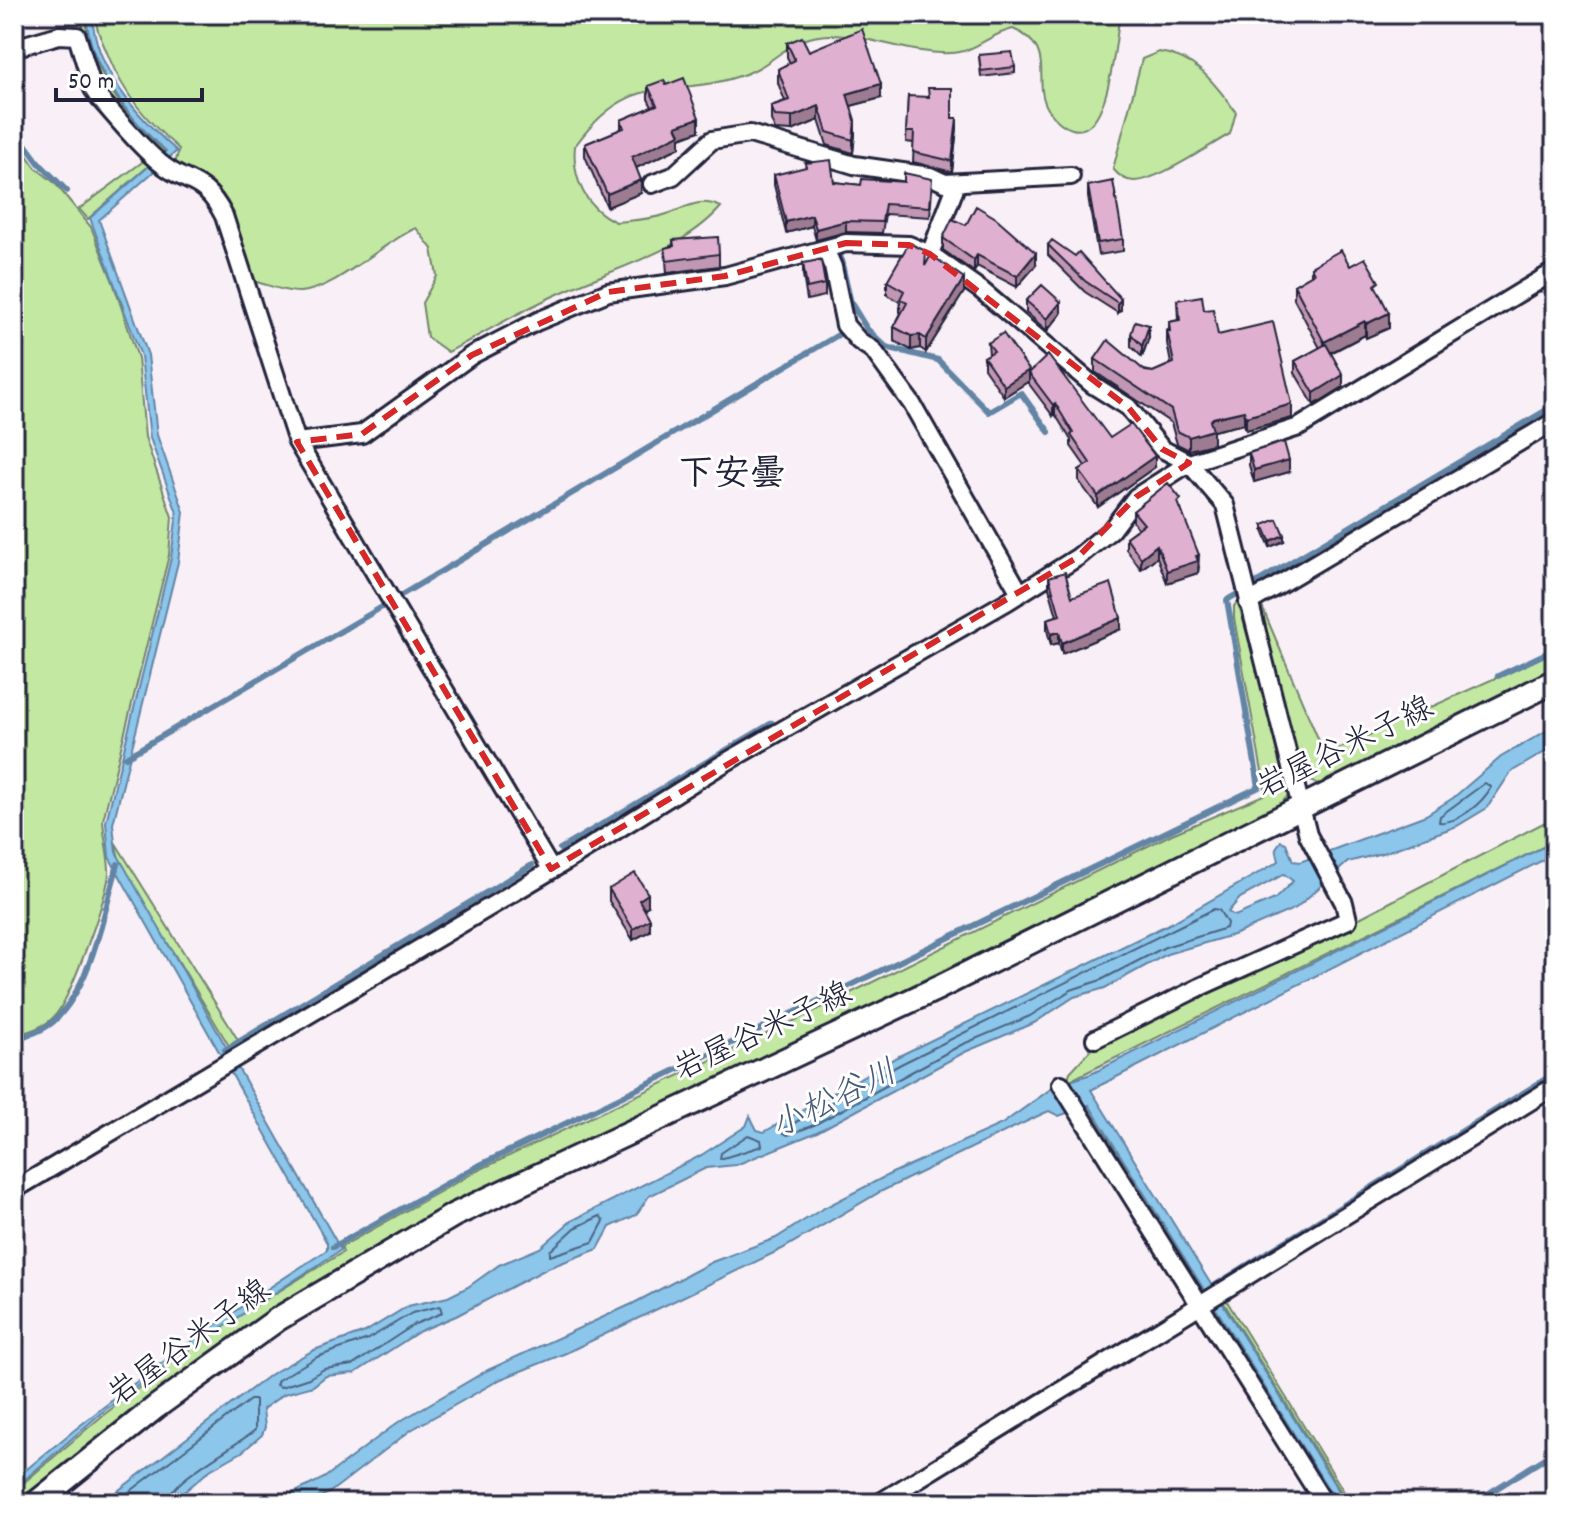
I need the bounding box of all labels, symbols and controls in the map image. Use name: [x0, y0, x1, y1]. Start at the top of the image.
scale bar: [56, 52, 202, 102]
text: 50 m: [68, 66, 114, 100]
district label: 下安曇: [678, 451, 786, 503]
street label: 岩屋谷米子線: [1250, 687, 1442, 813]
street label: 岩屋谷米子線: [667, 973, 861, 1095]
water label: 小松谷川: [763, 1050, 907, 1154]
street label: 岩屋谷米子線: [100, 1270, 282, 1420]

